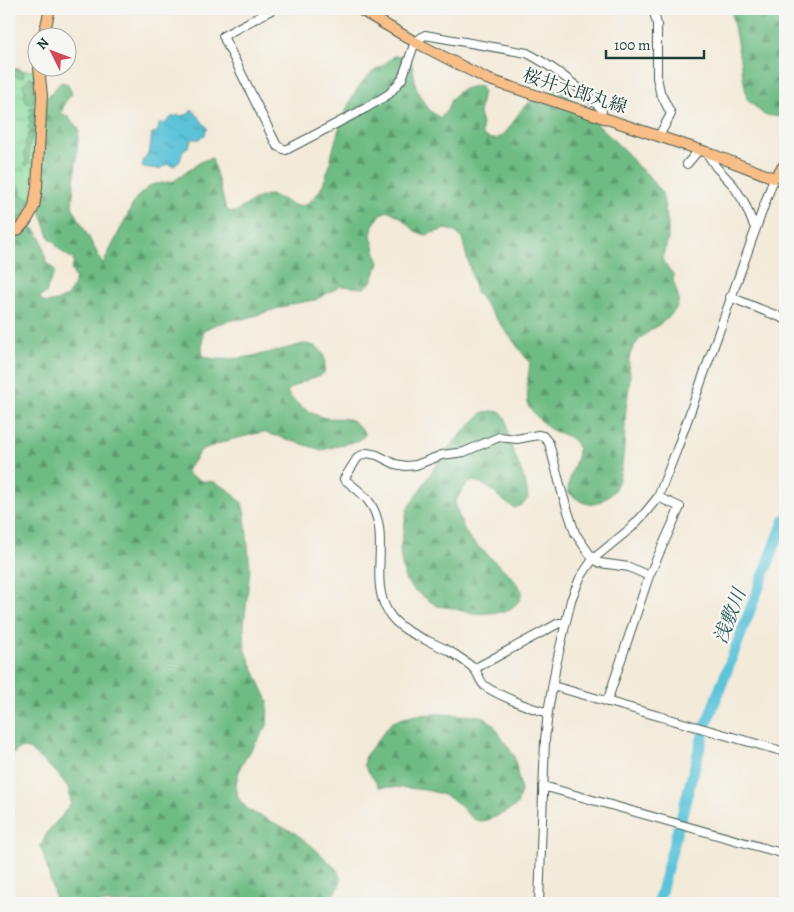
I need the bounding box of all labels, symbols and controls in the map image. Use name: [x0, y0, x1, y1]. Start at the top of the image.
north arrow: [28, 28, 78, 78]
scale bar: [606, 28, 704, 60]
text: N: [32, 33, 53, 54]
text: 100 m: [614, 35, 651, 55]
street label: 桜井太郎丸線: [520, 63, 630, 119]
water label: 浅敷川: [708, 583, 753, 648]

